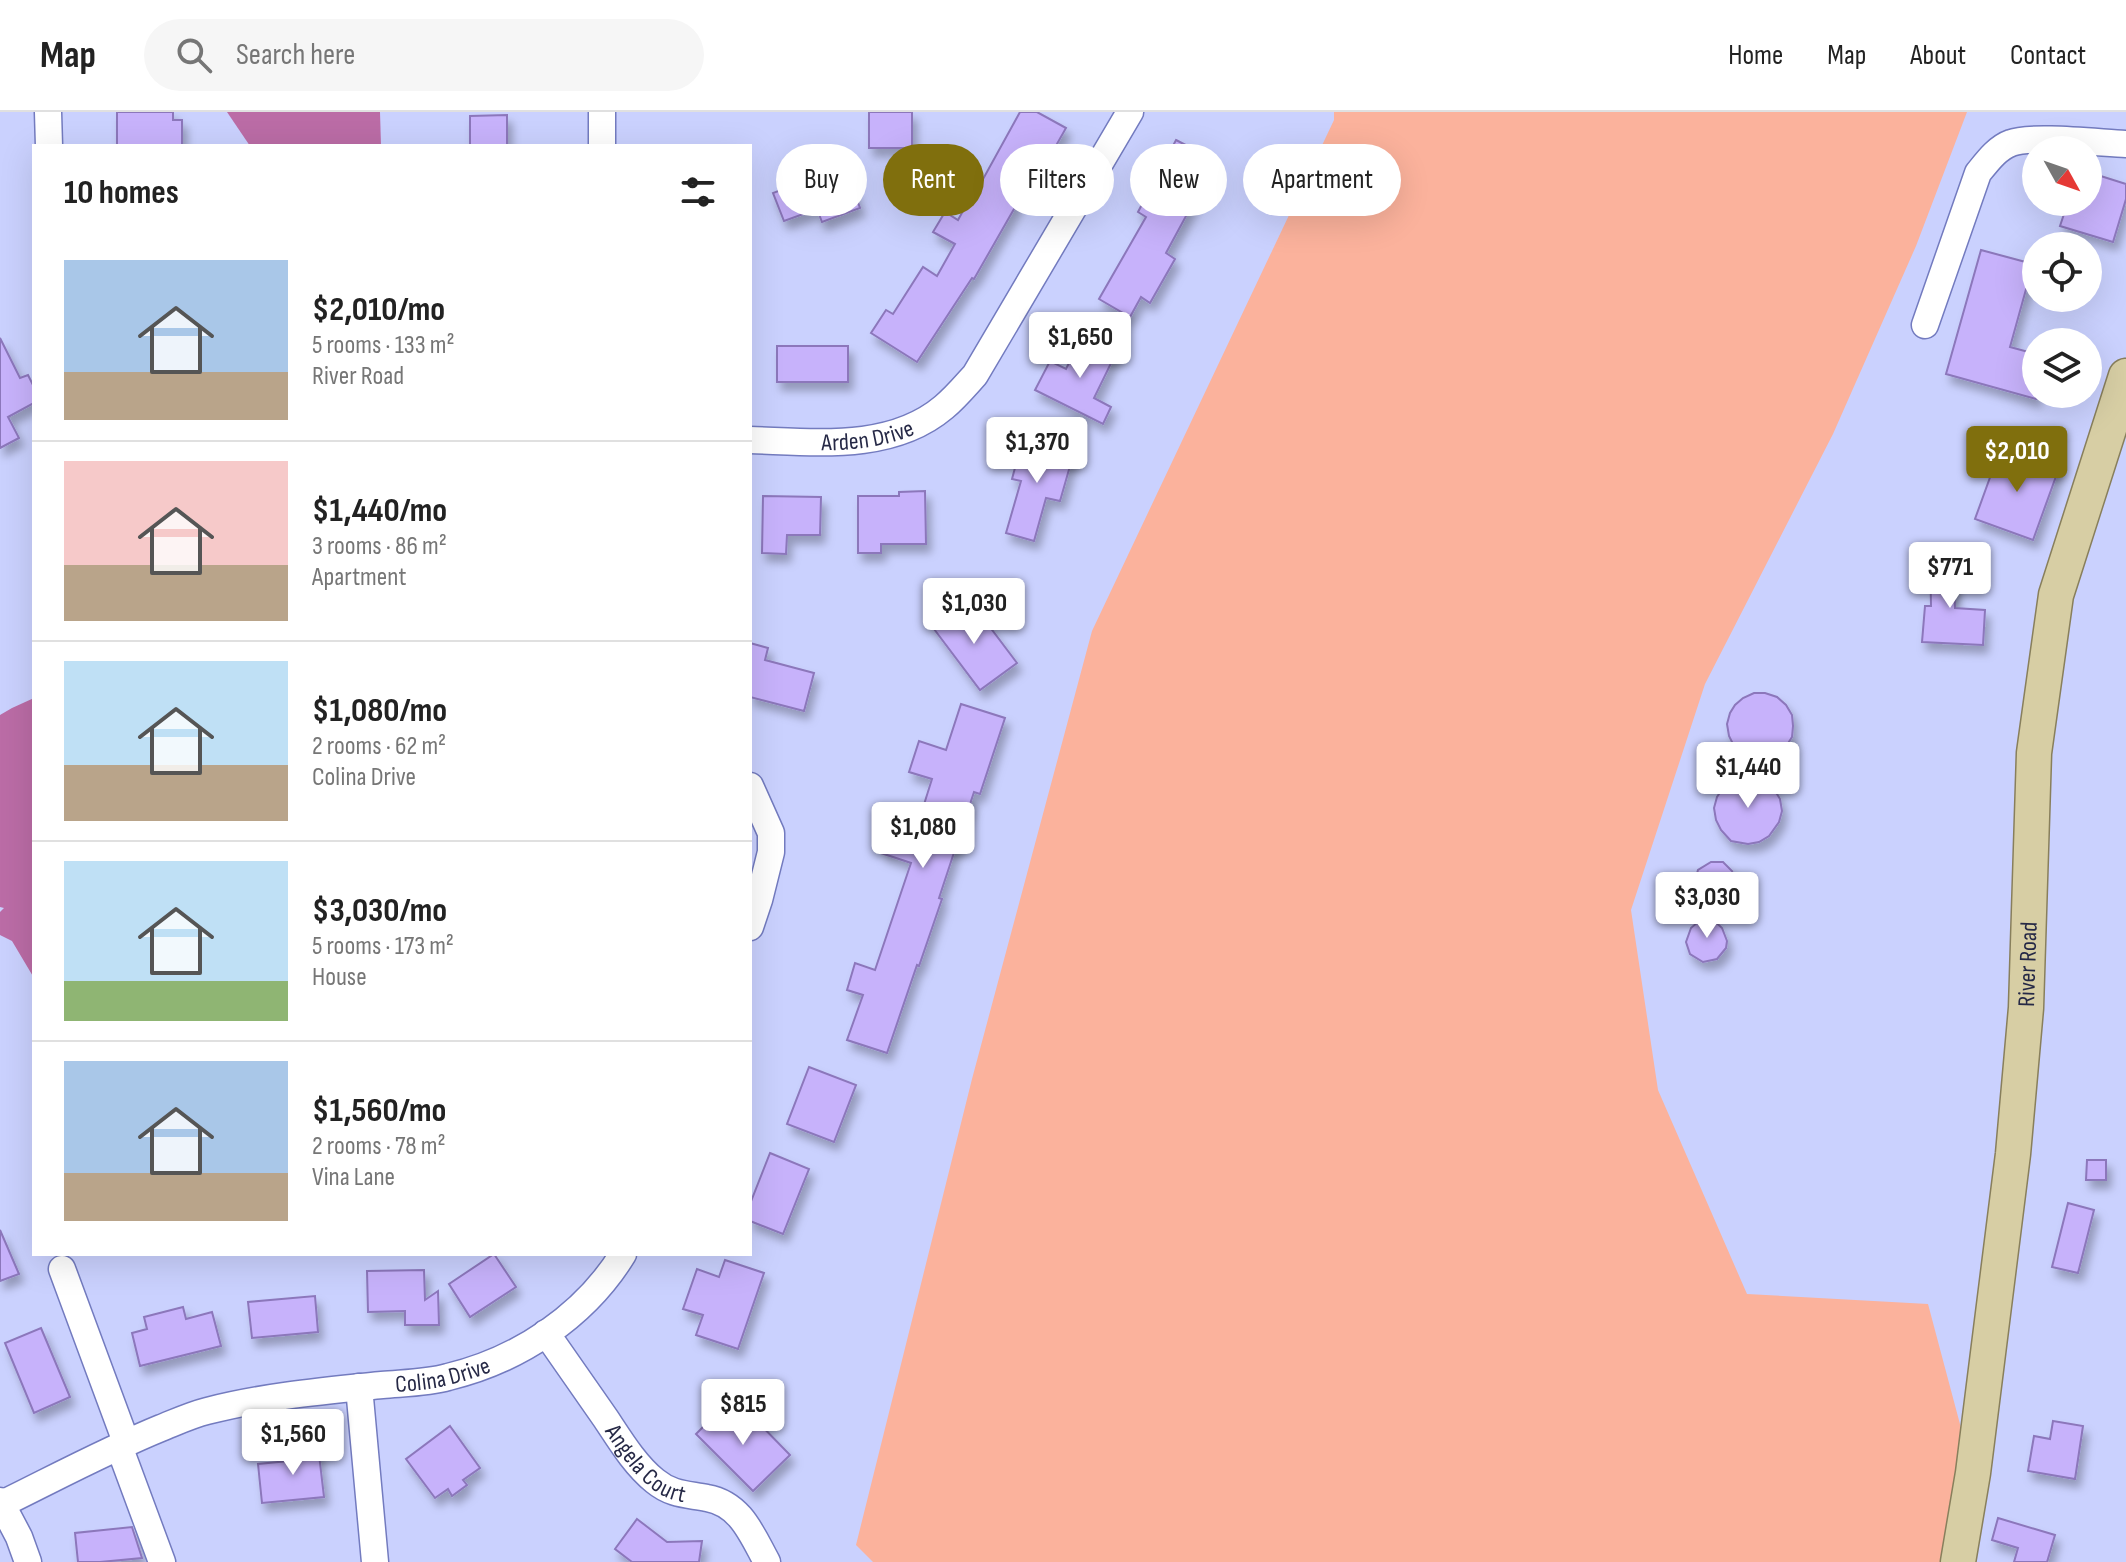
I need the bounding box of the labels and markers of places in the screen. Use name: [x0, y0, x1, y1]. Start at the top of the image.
pin: $1,650: [1015, 312, 1145, 380]
pin: $1,370: [972, 417, 1102, 485]
pin: $2,010: [1952, 426, 2082, 494]
pin: $771: [1903, 542, 1997, 610]
pin: $1,030: [909, 578, 1039, 646]
pin: $1,440: [1683, 742, 1813, 810]
pin: $1,080: [858, 802, 988, 870]
pin: $3,030: [1642, 872, 1772, 940]
pin: $815: [696, 1379, 790, 1447]
pin: $1,560: [228, 1409, 358, 1477]

